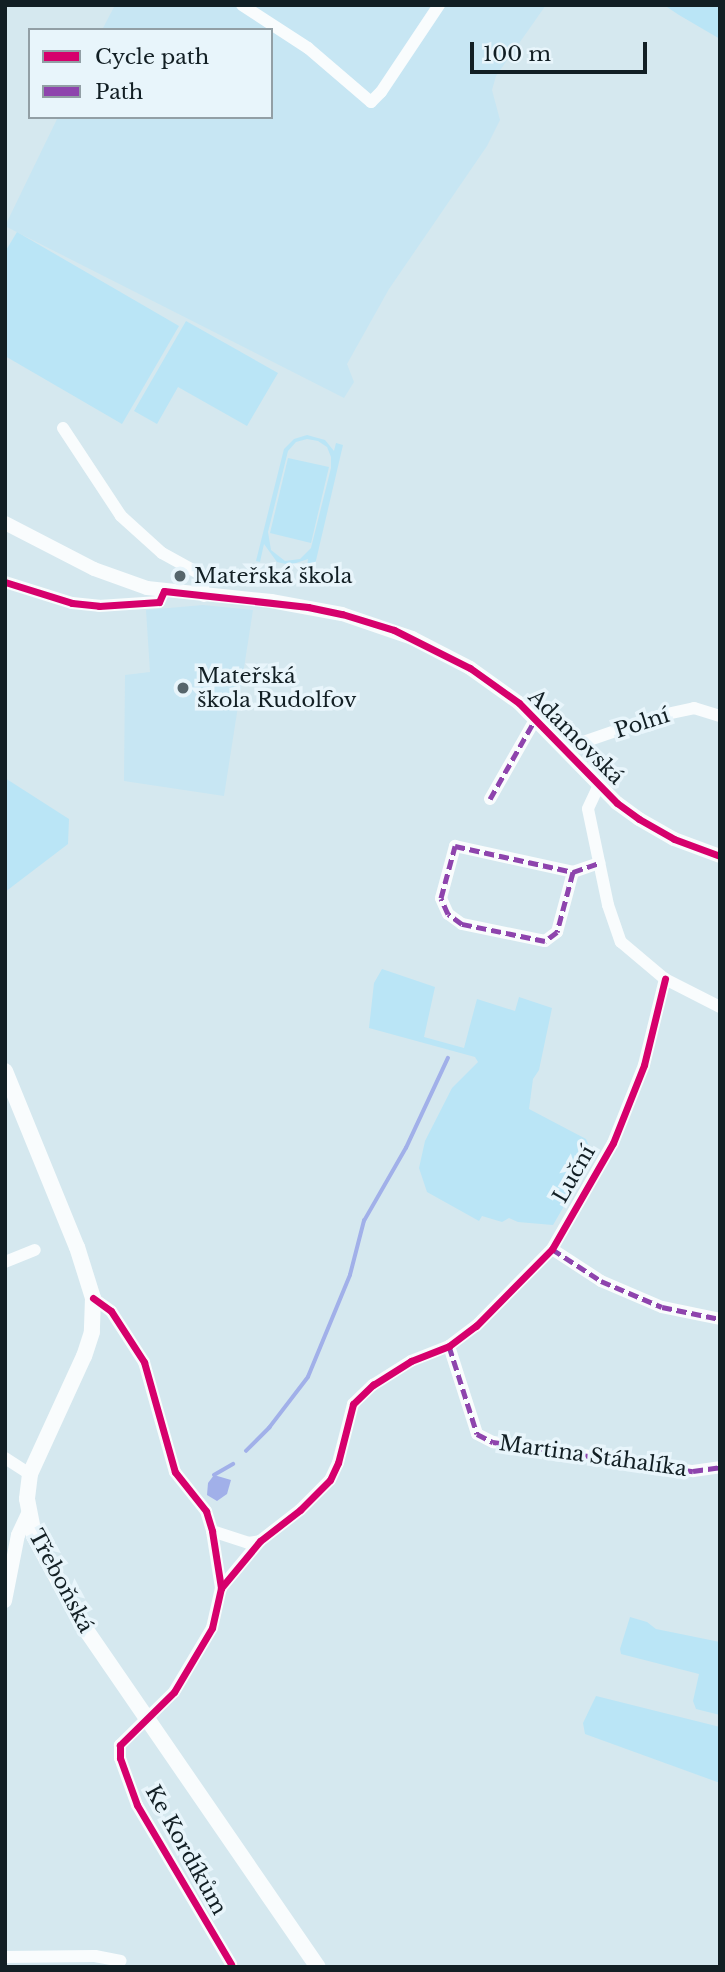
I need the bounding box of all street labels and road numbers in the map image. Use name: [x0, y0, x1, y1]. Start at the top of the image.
street label: Adamovská: [523, 684, 629, 790]
street label: Polní: [611, 702, 673, 744]
street label: Luční: [548, 1141, 600, 1207]
street label: Martina Stáhalíka: [497, 1430, 689, 1482]
street label: Třeboňská: [23, 1525, 99, 1637]
street label: Ke Kordíkům: [140, 1781, 232, 1919]

